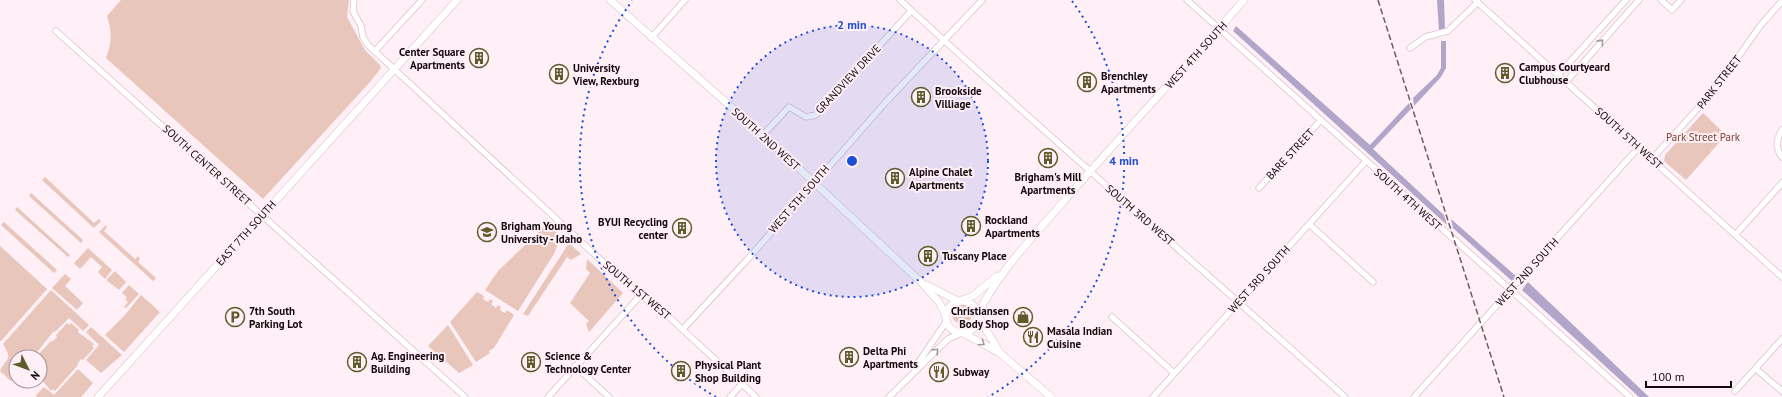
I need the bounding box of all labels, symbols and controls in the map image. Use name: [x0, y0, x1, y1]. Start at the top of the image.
text: 2 min: [837, 17, 867, 32]
street label: WEST 4TH SOUTH: [1162, 18, 1230, 92]
one-way arrow: [1596, 40, 1603, 47]
street label: GRANDVIEW DRIVE: [812, 41, 884, 117]
place label: Center Square Apartments: [399, 45, 465, 72]
building icon: Center Square Apartments: [468, 47, 490, 69]
street label: PARK STREET: [1694, 52, 1744, 112]
place label: Campus Courtyeard Clubhouse: [1519, 60, 1610, 87]
place label: University View, Rexburg: [572, 61, 639, 88]
building icon: Campus Courtyeard Clubhouse: [1494, 62, 1516, 84]
building icon: University View, Rexburg: [548, 63, 570, 85]
place label: Brenchley Apartments: [1101, 69, 1156, 96]
building icon: Brenchley Apartments: [1076, 71, 1098, 93]
place label: Brookside Villiage: [934, 84, 982, 111]
building icon: Brookside Villiage: [910, 86, 932, 108]
street label: SOUTH 5TH WEST: [1592, 104, 1666, 172]
street label: SOUTH 2ND WEST: [729, 105, 803, 173]
street label: SOUTH CENTER STREET: [160, 122, 254, 208]
street label: BARE STREET: [1263, 126, 1317, 182]
park label: Park Street Park: [1666, 130, 1741, 144]
building icon: Brigham's Mill Apartments: [1037, 147, 1059, 169]
text: 4 min: [1109, 153, 1139, 168]
centre of rings: [845, 154, 859, 168]
street label: WEST 5TH SOUTH: [766, 162, 832, 236]
place label: Alpine Chalet Apartments: [909, 165, 972, 192]
street label: SOUTH 4TH WEST: [1371, 165, 1445, 233]
building icon: Alpine Chalet Apartments: [884, 167, 906, 189]
place label: Brigham's Mill Apartments: [1014, 170, 1082, 197]
street label: SOUTH 3RD WEST: [1103, 181, 1177, 249]
street label: EAST 7TH SOUTH: [213, 197, 279, 269]
place label: Rockland Apartments: [985, 213, 1040, 240]
place label: BYUI Recycling center: [598, 215, 668, 242]
building icon: Rockland Apartments: [960, 215, 982, 237]
building icon: BYUI Recycling center: [671, 217, 693, 239]
place label: Brigham Young University - Idaho: [501, 219, 582, 246]
school or university icon: Brigham Young University - Idaho: [476, 221, 498, 243]
street label: WEST 2ND SOUTH: [1493, 235, 1561, 309]
street label: WEST 3RD SOUTH: [1225, 242, 1293, 316]
building icon: Tuscany Place: [917, 245, 939, 267]
place label: Tuscany Place: [942, 249, 1007, 263]
street label: SOUTH 1ST WEST: [600, 258, 674, 322]
place label: 7th South Parking Lot: [249, 304, 302, 331]
place label: Christiansen Body Shop: [951, 304, 1009, 331]
parking icon: 7th South Parking Lot: [224, 306, 246, 328]
shop icon: Christiansen Body Shop: [1012, 306, 1034, 328]
place label: Masala Indian Cuisine: [1047, 324, 1112, 351]
restaurant icon: Masala Indian Cuisine: [1022, 326, 1044, 348]
one-way arrow: [977, 338, 984, 345]
place label: Delta Phi Apartments: [863, 344, 918, 371]
building icon: Delta Phi Apartments: [838, 346, 860, 368]
one-way arrow: [931, 348, 939, 356]
north arrow: [8, 349, 48, 389]
place label: Ag. Engineering Building: [371, 349, 445, 376]
place label: Science & Technology Center: [545, 349, 631, 376]
building icon: Ag. Engineering Building: [346, 351, 368, 373]
building icon: Science & Technology Center: [520, 351, 542, 373]
place label: Physical Plant Shop Building: [695, 358, 761, 385]
building icon: Physical Plant Shop Building: [670, 360, 692, 382]
restaurant icon: Subway: [928, 361, 950, 383]
scale bar: [1646, 363, 1731, 389]
place label: Subway: [953, 365, 990, 379]
text: N: [28, 368, 43, 383]
text: 100 m: [1652, 369, 1685, 384]

